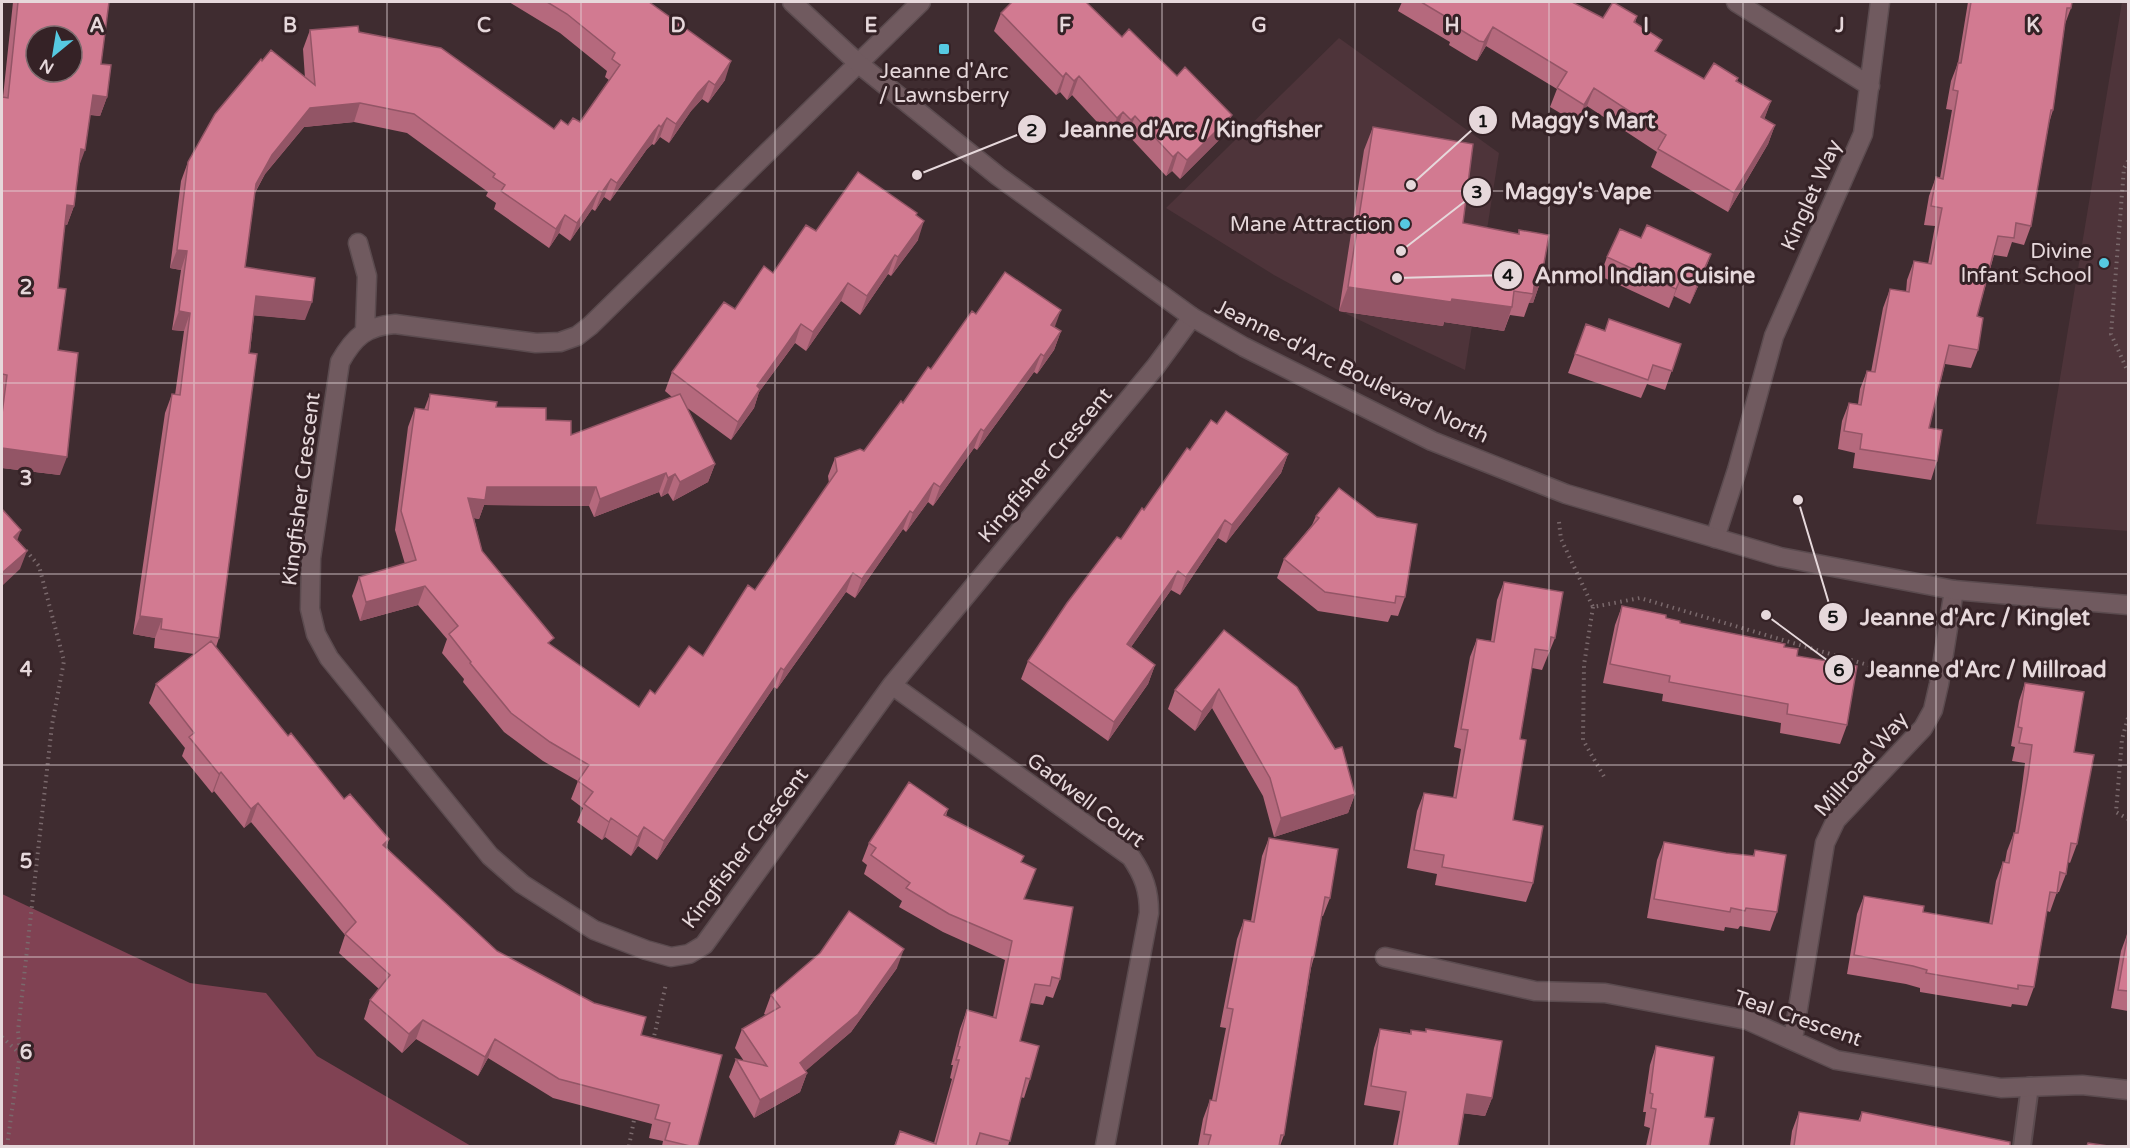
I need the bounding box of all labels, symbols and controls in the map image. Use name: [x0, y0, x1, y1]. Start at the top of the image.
text: A: [90, 14, 105, 38]
text: B: [283, 14, 297, 38]
text: C: [477, 14, 491, 38]
text: D: [670, 14, 686, 38]
text: E: [865, 14, 878, 38]
text: F: [1059, 14, 1071, 38]
text: G: [1251, 14, 1267, 38]
text: H: [1444, 14, 1460, 38]
text: I: [1643, 14, 1649, 38]
text: J: [1834, 14, 1845, 38]
text: K: [2026, 14, 2040, 38]
north arrow: [24, 24, 84, 84]
marker: Jeanne d'Arc / Lawnsberry: [937, 42, 951, 56]
text: N: [36, 54, 58, 78]
place label: Jeanne d'Arc / Lawnsberry: [879, 59, 1009, 108]
callout: Maggy's Mart: [1468, 100, 1667, 140]
text: Maggy's Mart: [1511, 108, 1656, 134]
callout: Jeanne d'Arc / Kingfisher: [1017, 109, 1334, 149]
text: 1: [1477, 110, 1489, 132]
text: Jeanne d'Arc / Kingfisher: [1059, 117, 1323, 143]
text: 2: [1026, 119, 1038, 141]
street label: Kinglet Way: [1776, 136, 1847, 255]
callout: Maggy's Vape: [1462, 172, 1664, 212]
text: Maggy's Vape: [1504, 179, 1652, 205]
text: 3: [1471, 181, 1483, 203]
place label: Mane Attraction: [1230, 212, 1393, 237]
marker: Mane Attraction: [1398, 217, 1412, 231]
place label: Divine Infant School: [1961, 239, 2092, 288]
callout: Anmol Indian Cuisine: [1493, 255, 1768, 295]
marker: Divine Infant School: [2097, 256, 2111, 270]
text: Anmol Indian Cuisine: [1535, 263, 1755, 289]
text: 4: [1502, 264, 1514, 286]
text: 2: [20, 276, 32, 300]
street label: Jeanne-d'Arc Boulevard North: [1211, 294, 1493, 449]
street label: Kingfisher Crescent: [973, 383, 1118, 548]
street label: Kingfisher Crescent: [277, 391, 326, 587]
text: 3: [20, 467, 32, 491]
callout: Jeanne d'Arc / Kinglet: [1818, 597, 2102, 637]
text: Jeanne d'Arc / Kinglet: [1859, 605, 2091, 631]
text: 5: [1827, 606, 1839, 628]
callout: Jeanne d'Arc / Millroad: [1824, 649, 2119, 689]
text: Jeanne d'Arc / Millroad: [1864, 657, 2107, 683]
text: 4: [20, 658, 33, 682]
text: 6: [1833, 659, 1845, 681]
street label: Millroad Way: [1809, 707, 1913, 822]
street label: Gadwell Court: [1022, 748, 1150, 853]
street label: Kingfisher Crescent: [677, 763, 814, 934]
text: 5: [20, 850, 32, 874]
street label: Teal Crescent: [1731, 985, 1865, 1052]
text: 6: [20, 1041, 32, 1065]

